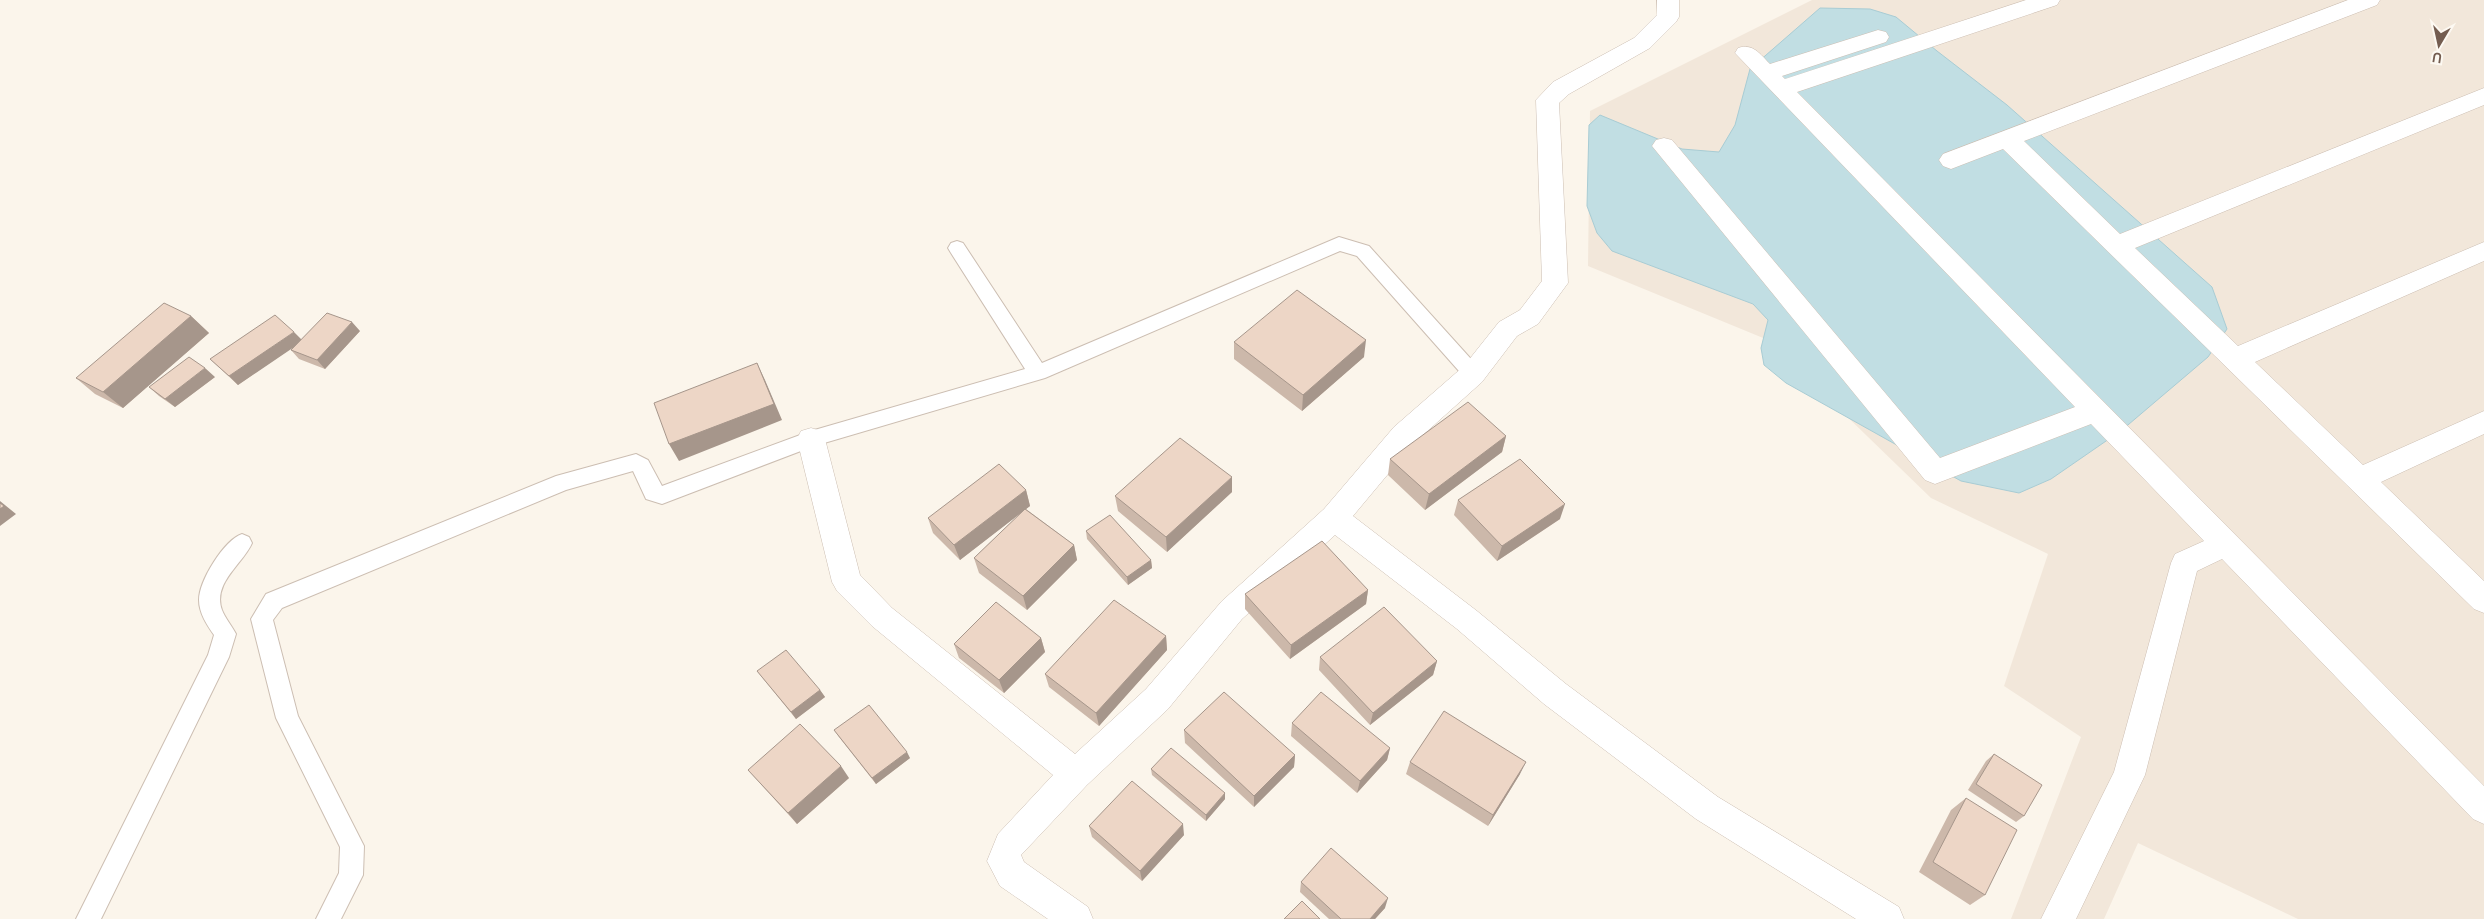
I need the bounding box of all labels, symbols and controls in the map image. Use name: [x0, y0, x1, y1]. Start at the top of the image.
north arrow: [2414, 20, 2464, 70]
text: U: [2431, 47, 2443, 66]

